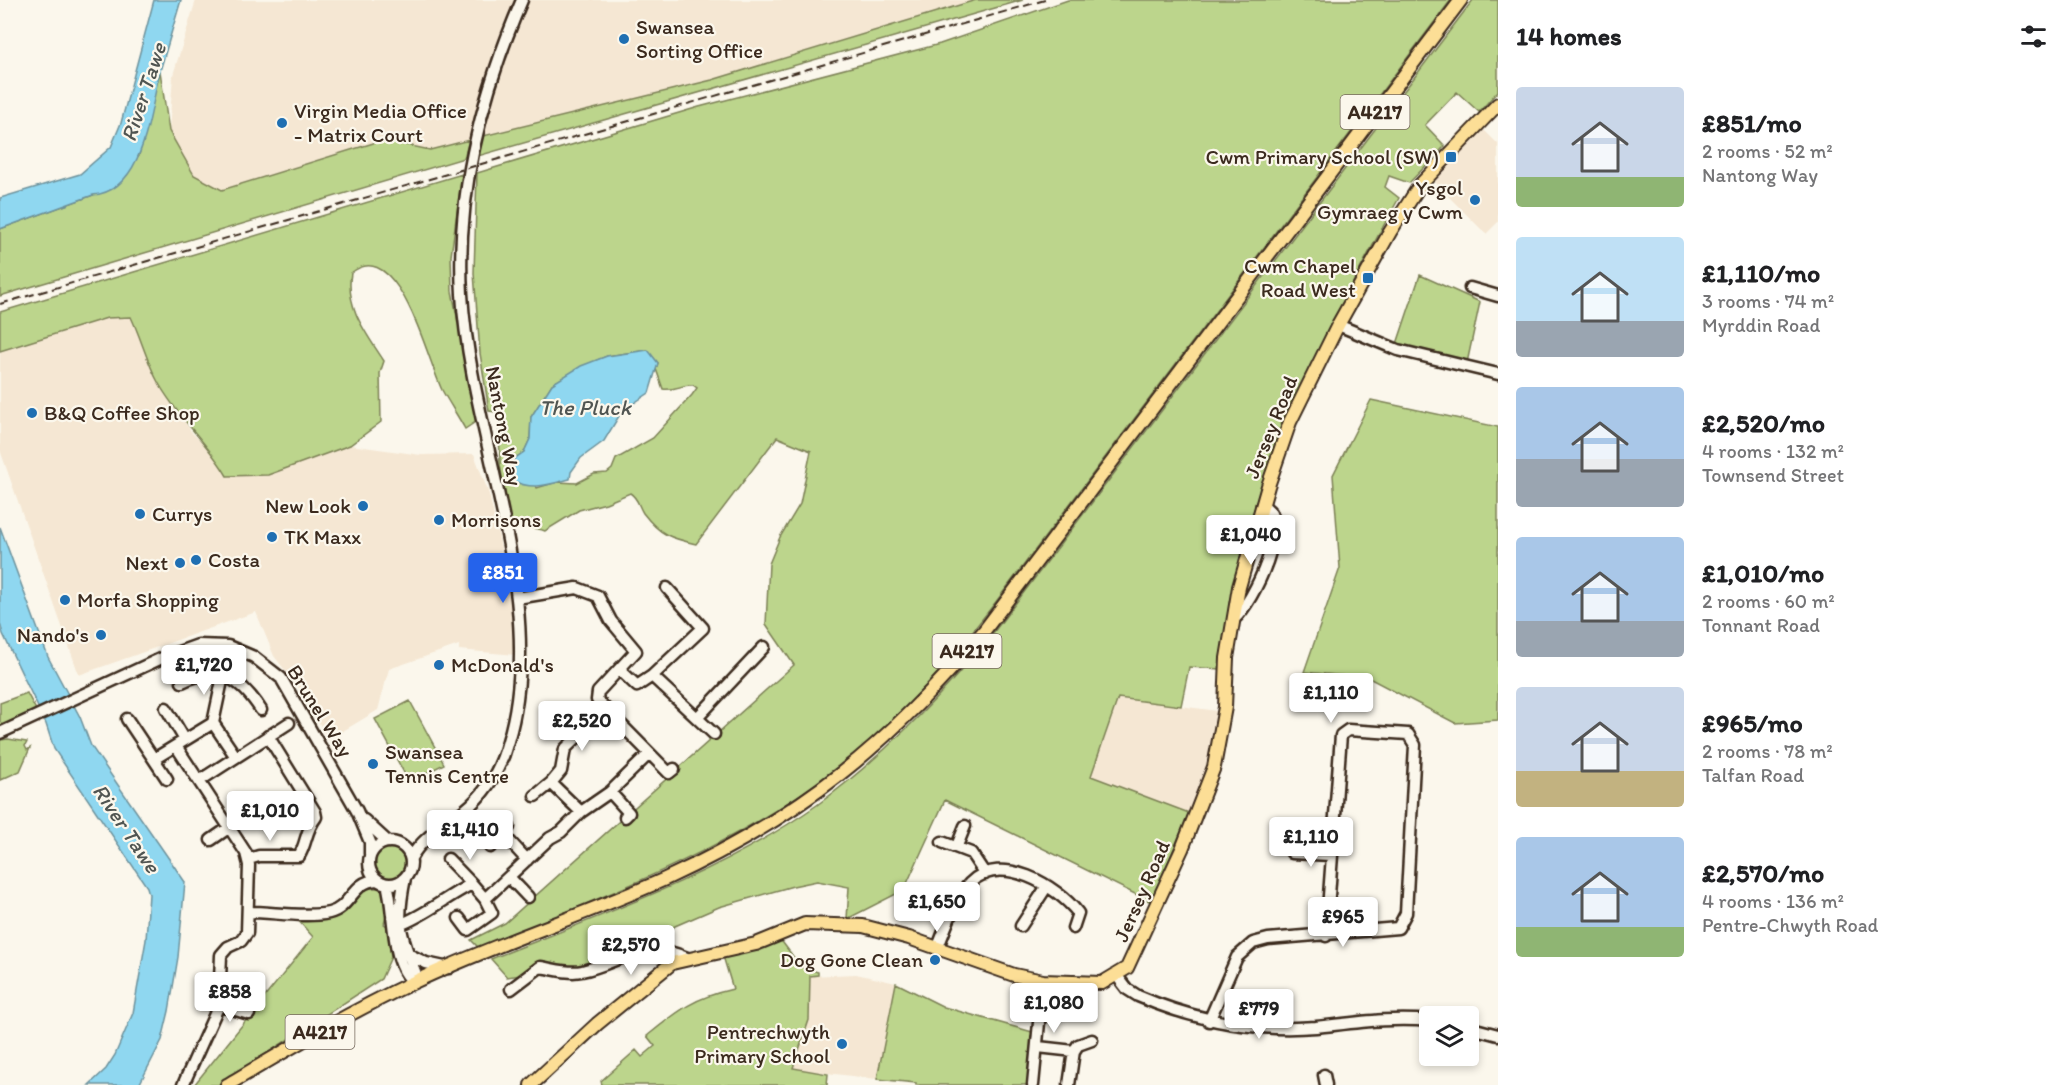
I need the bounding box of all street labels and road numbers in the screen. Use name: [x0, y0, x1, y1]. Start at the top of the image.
road number: A4217: [1340, 95, 1410, 129]
street label: Nantong Way: [481, 364, 528, 488]
street label: Jersey Road: [1239, 371, 1303, 482]
road number: A4217: [932, 634, 1002, 668]
street label: Brunel Way: [282, 660, 359, 762]
street label: Jersey Road: [1108, 836, 1175, 945]
road number: A4217: [286, 1015, 354, 1049]

